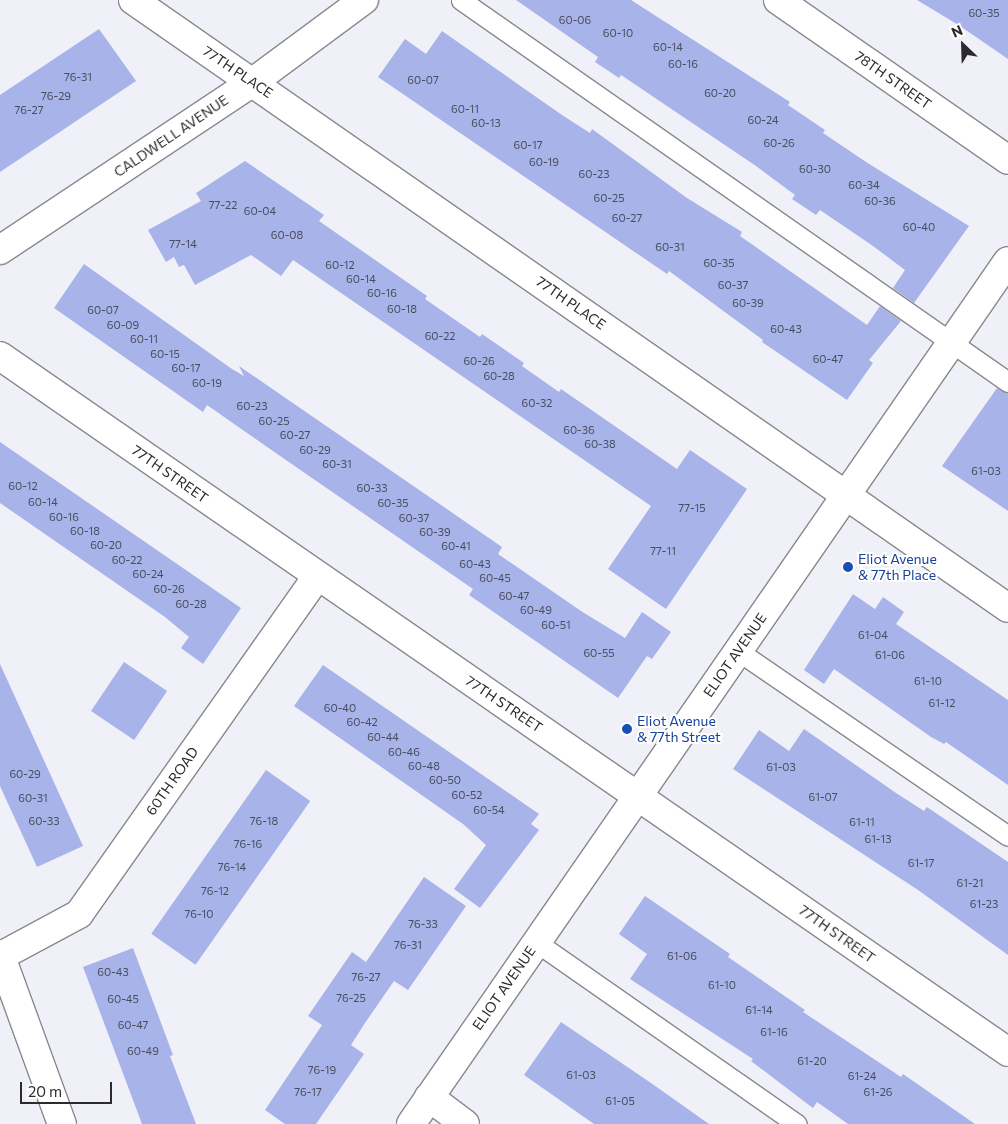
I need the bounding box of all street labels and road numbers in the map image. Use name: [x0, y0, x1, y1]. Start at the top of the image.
street label: 77TH PLACE: [200, 42, 276, 102]
street label: 78TH STREET: [852, 47, 934, 113]
street label: CALDWELL AVENUE: [111, 92, 231, 180]
street label: 77TH PLACE: [533, 273, 609, 333]
street label: 77TH STREET: [129, 442, 211, 506]
street label: ELIOT AVENUE: [700, 610, 770, 700]
street label: 77TH STREET: [462, 672, 546, 736]
street label: 60TH ROAD: [142, 744, 202, 818]
street label: 77TH STREET: [796, 902, 878, 966]
street label: ELIOT AVENUE: [469, 943, 539, 1033]

